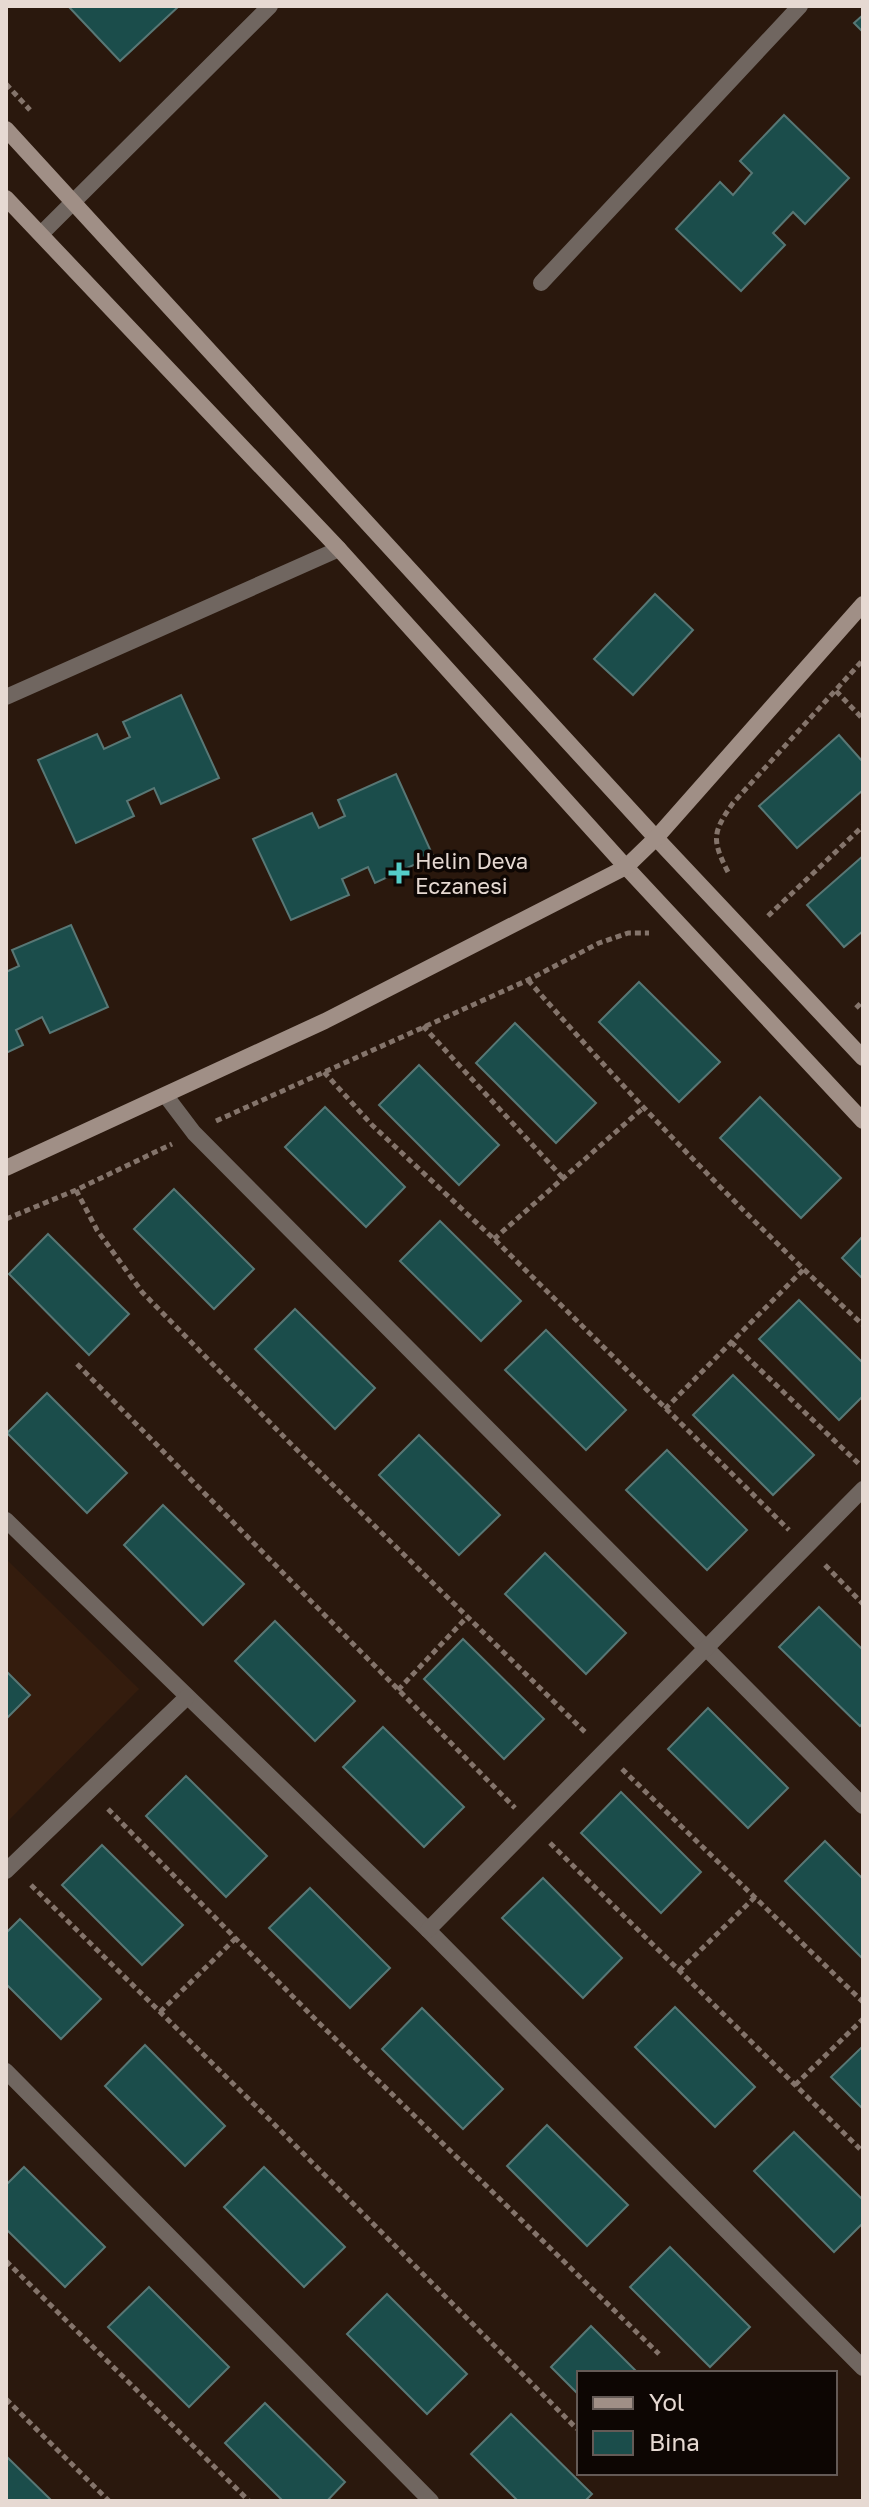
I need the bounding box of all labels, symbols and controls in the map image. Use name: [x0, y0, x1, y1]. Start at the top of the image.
place label: Helin Deva Eczanesi: [415, 847, 528, 899]
marker: Helin Deva Eczanesi: [390, 864, 408, 882]
legend: [577, 2371, 837, 2475]
text: Yol: [649, 2387, 685, 2416]
text: Bina: [649, 2427, 700, 2456]

